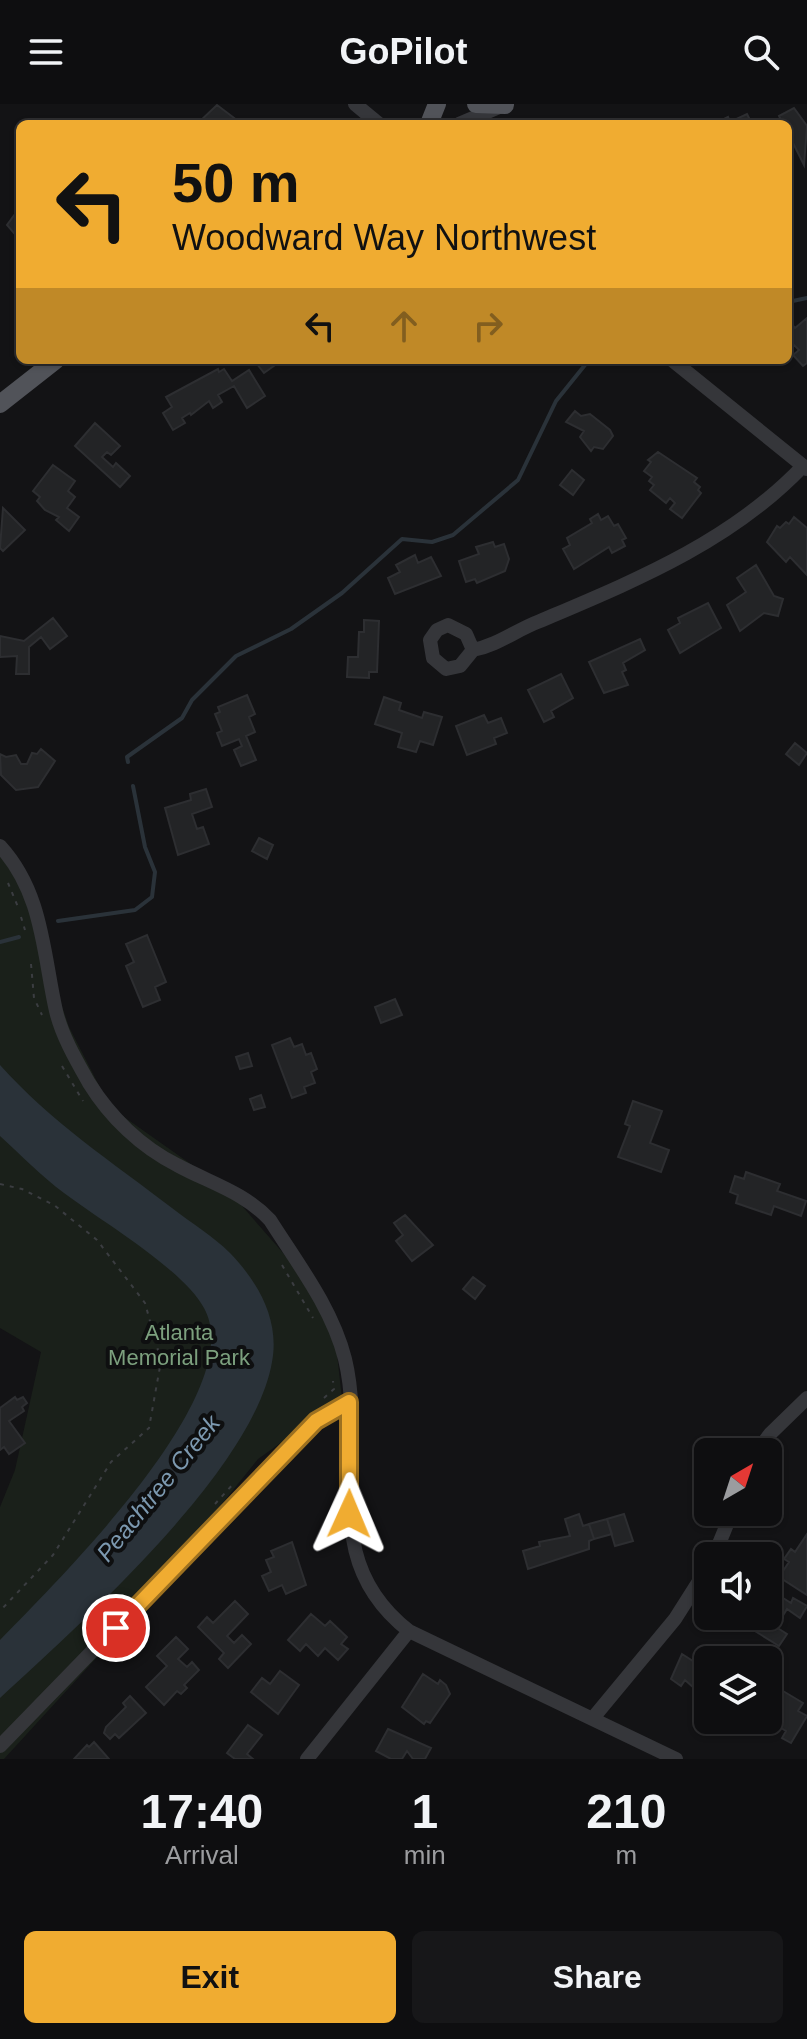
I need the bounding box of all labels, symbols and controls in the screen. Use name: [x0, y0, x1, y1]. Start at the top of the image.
icon: menu: [24, 30, 68, 74]
icon: search: [739, 30, 783, 74]
text: GoPilot: [340, 31, 468, 72]
text: 50 m: [172, 151, 300, 214]
icon: left: [40, 152, 144, 256]
text: Woodward Way Northwest: [172, 217, 596, 258]
icon: left: [298, 304, 342, 348]
icon: ahead: [382, 304, 426, 348]
icon: right: [466, 304, 510, 348]
park label: Atlanta Memorial Park: [108, 1320, 251, 1370]
water label: Peachtree Creek: [91, 1408, 226, 1566]
north arrow: [694, 1438, 782, 1526]
map controls: [694, 1438, 782, 1734]
position arrow: [307, 1472, 391, 1556]
button: sound: [694, 1542, 782, 1630]
pin: [82, 1594, 150, 1662]
icon: arrive: [94, 1606, 138, 1650]
button: layers: [694, 1646, 782, 1734]
text: 17:40: [141, 1785, 263, 1838]
text: 1: [411, 1785, 438, 1838]
text: 210: [586, 1785, 666, 1838]
text: Arrival: [165, 1840, 239, 1870]
text: min: [404, 1840, 446, 1870]
text: m: [616, 1840, 637, 1870]
button: Exit: [24, 1931, 396, 2023]
button: Share: [412, 1931, 783, 2023]

